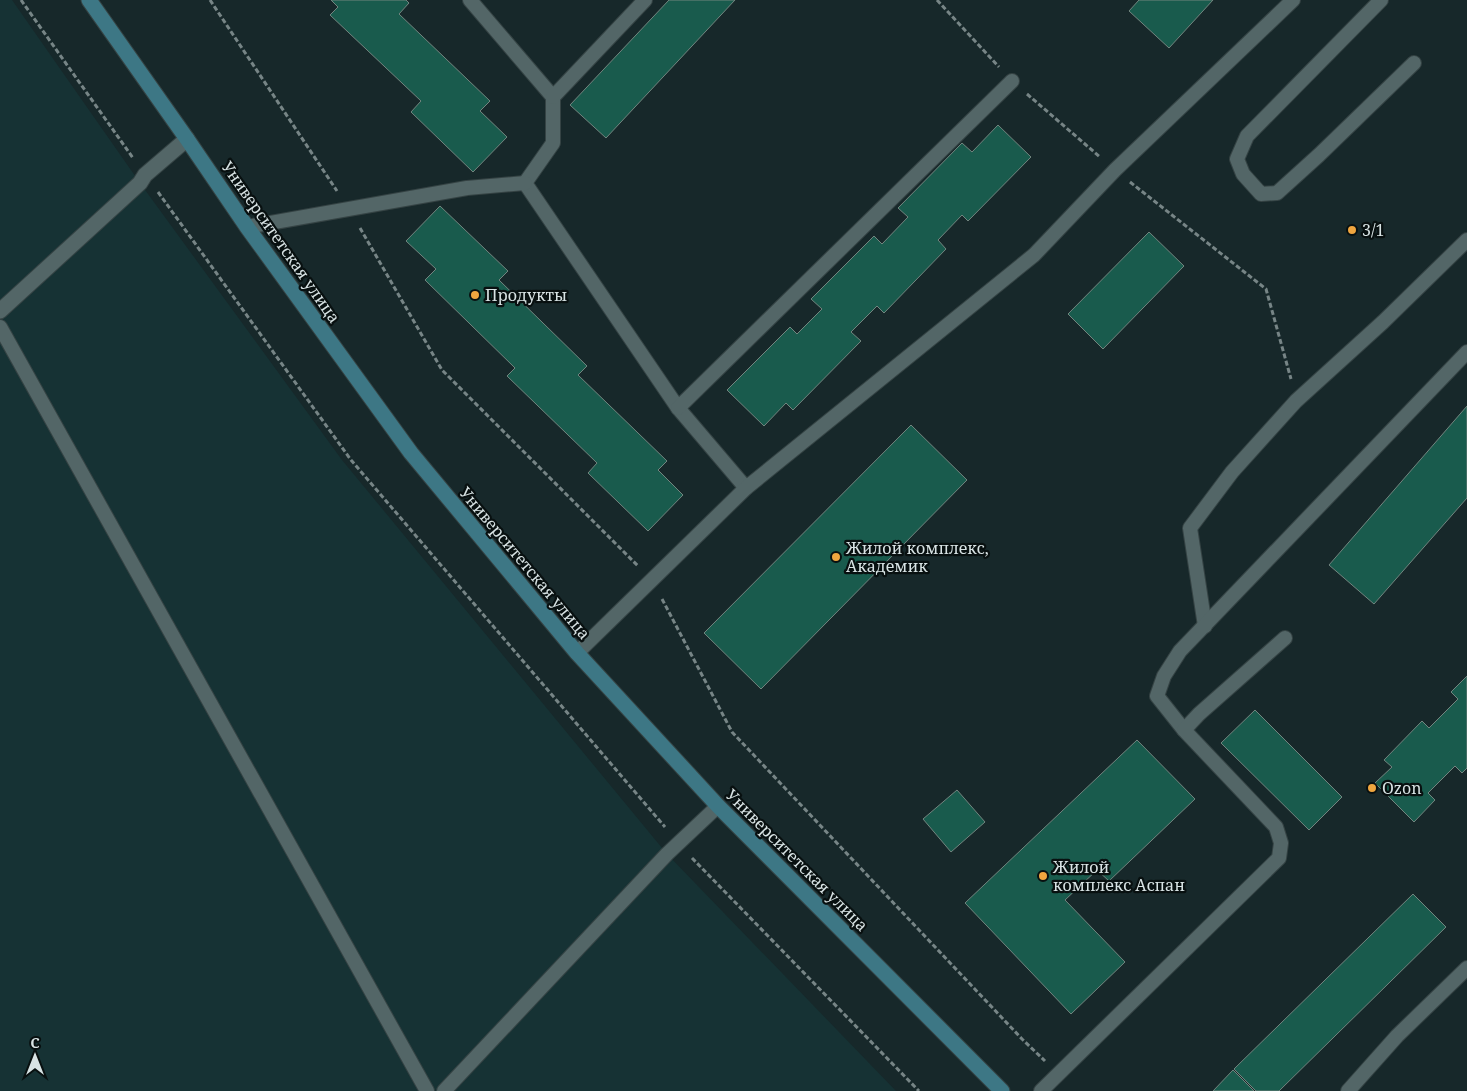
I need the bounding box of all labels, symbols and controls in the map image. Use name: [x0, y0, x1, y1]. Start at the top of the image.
street label: Университетская улица: [217, 157, 345, 327]
place label: 3/1: [1362, 219, 1385, 241]
marker: 3/1: [1346, 224, 1358, 236]
place label: Продукты: [485, 284, 567, 306]
marker: Продукты: [469, 289, 481, 301]
street label: Университетская улица: [455, 482, 595, 644]
place label: Жилой комплекс, Академик: [845, 537, 989, 577]
marker: Жилой комплекс, Академик: [830, 551, 842, 563]
place label: Ozon: [1382, 777, 1422, 799]
marker: Ozon: [1366, 782, 1378, 794]
street label: Университетская улица: [721, 784, 873, 936]
place label: Жилой комплекс Аспан: [1052, 856, 1185, 896]
marker: Жилой комплекс Аспан: [1037, 870, 1049, 882]
north arrow: [10, 1031, 60, 1081]
text: С: [30, 1033, 40, 1052]

